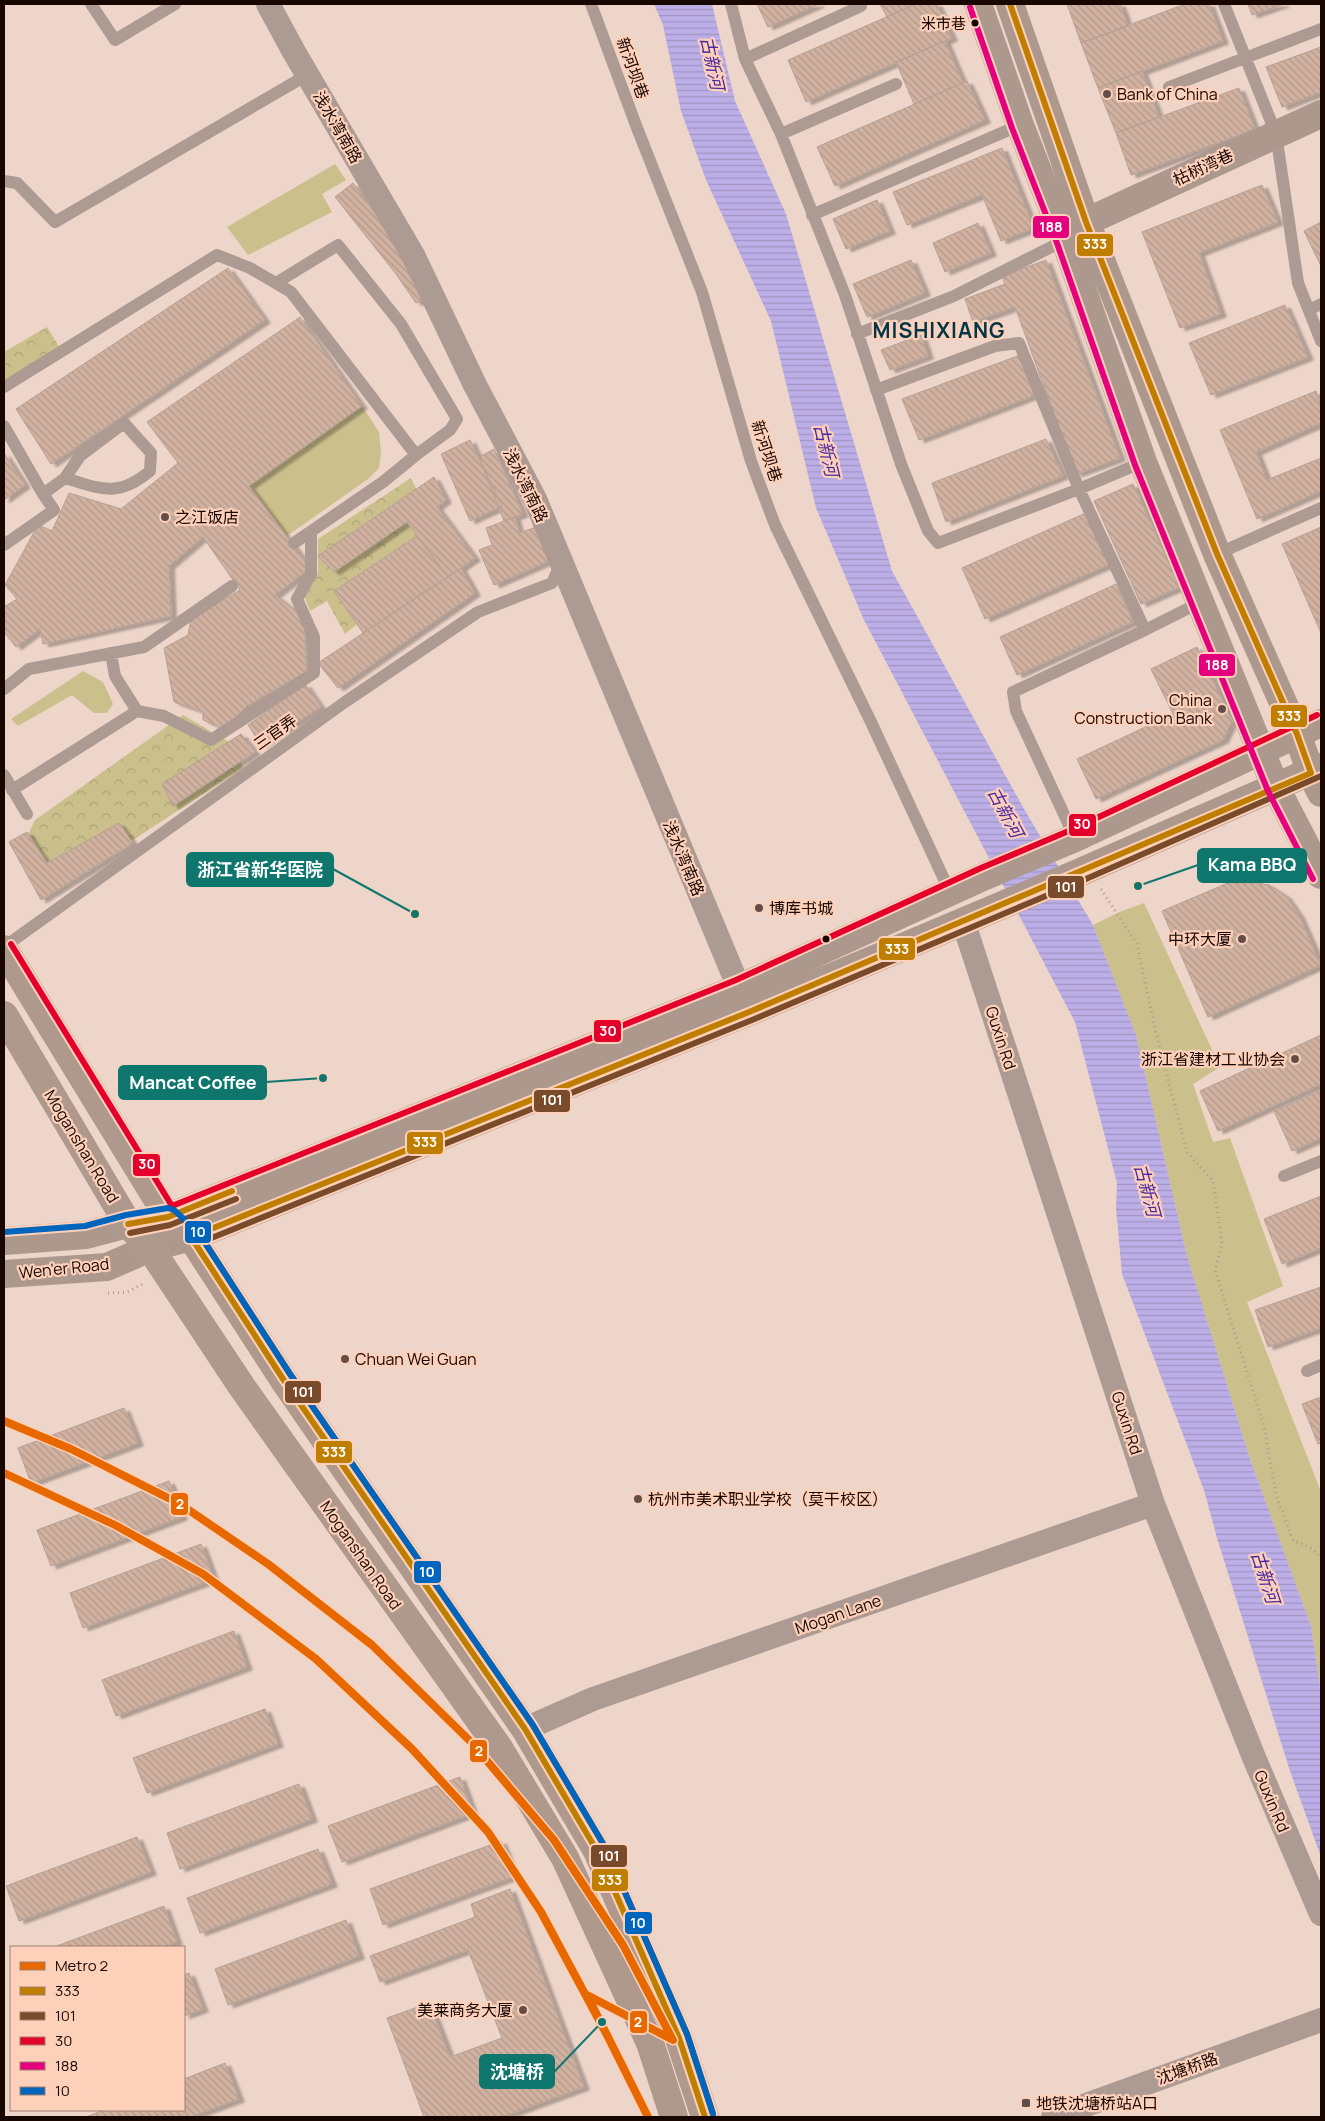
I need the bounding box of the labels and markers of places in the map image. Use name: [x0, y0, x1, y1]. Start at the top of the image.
place label: 米市巷: [921, 13, 966, 34]
marker: 米市巷: [970, 18, 980, 28]
place label: Bank of China: [1117, 83, 1218, 105]
marker: Bank of China: [1101, 88, 1113, 100]
place label: 之江饭店: [175, 506, 239, 528]
marker: 之江饭店: [159, 511, 171, 523]
place label: China Construction Bank: [1074, 689, 1213, 729]
marker: China Construction Bank: [1216, 703, 1228, 715]
callout: Kama BBQ: [1198, 849, 1306, 882]
callout: 浙江省新华医院: [187, 853, 333, 886]
place label: 博库书城: [769, 897, 833, 919]
marker: 博库书城: [753, 902, 765, 914]
place label: 中环大厦: [1168, 928, 1232, 950]
marker: 中环大厦: [1236, 933, 1248, 945]
unlabelled marker: [821, 934, 831, 944]
place label: 浙江省建材工业协会: [1141, 1048, 1285, 1070]
marker: 浙江省建材工业协会: [1289, 1053, 1301, 1065]
callout: Mancat Coffee: [119, 1066, 266, 1099]
place label: Chuan Wei Guan: [355, 1348, 477, 1370]
marker: Chuan Wei Guan: [339, 1353, 351, 1365]
place label: 杭州市美术职业学校（莫干校区）: [648, 1488, 888, 1510]
marker: 杭州市美术职业学校（莫干校区）: [632, 1493, 644, 1505]
place label: 美莱商务大厦: [417, 1999, 513, 2021]
marker: 美莱商务大厦: [517, 2004, 529, 2016]
callout: 沈塘桥: [480, 2055, 554, 2088]
place label: 地铁沈塘桥站A口: [1036, 2092, 1158, 2114]
marker: 地铁沈塘桥站A口: [1020, 2097, 1032, 2109]

